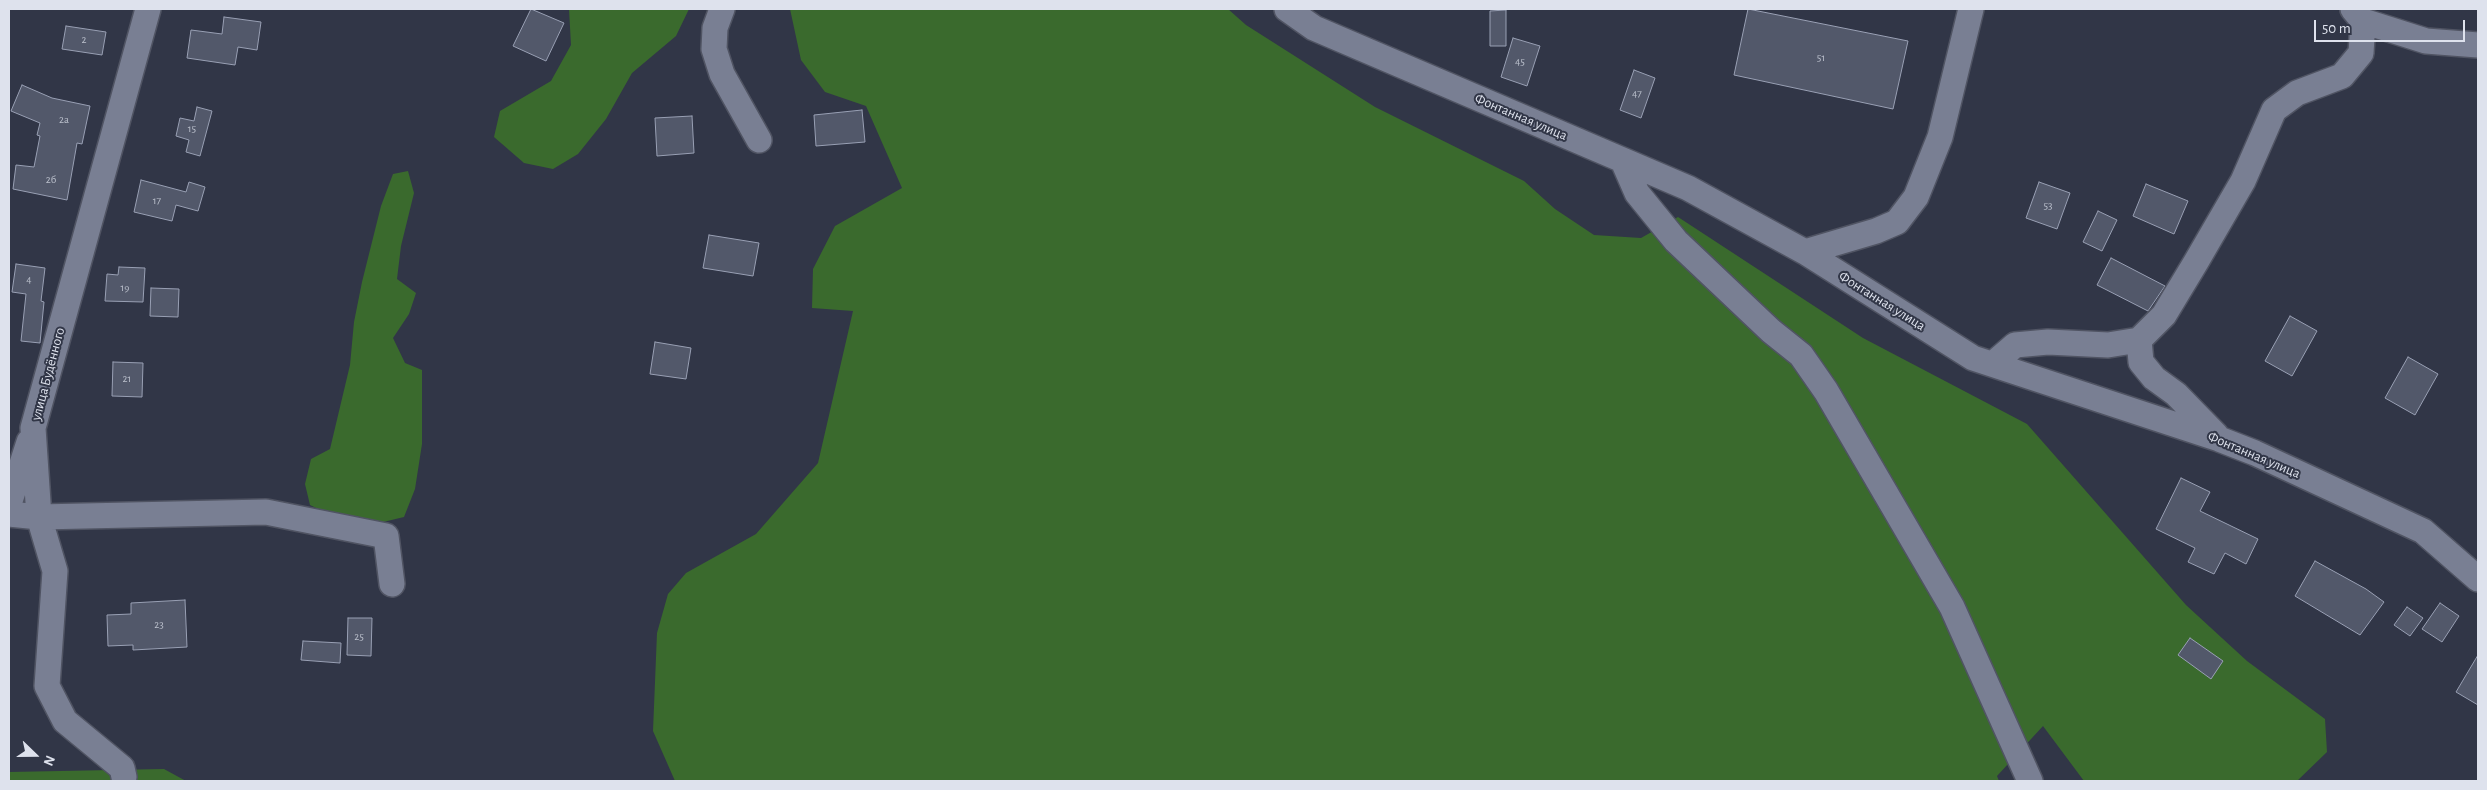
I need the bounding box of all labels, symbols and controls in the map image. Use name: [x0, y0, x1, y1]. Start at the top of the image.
scale bar: [2317, 10, 2468, 42]
text: 50 m: [2322, 21, 2351, 36]
house number: 2: [81, 33, 87, 47]
house number: 51: [1817, 51, 1825, 65]
house number: 45: [1515, 55, 1525, 69]
house number: 47: [1632, 87, 1642, 101]
street label: Фонтанная улица: [1472, 90, 1570, 144]
house number: 2а: [59, 113, 69, 127]
house number: 15: [188, 122, 196, 136]
house number: 2б: [46, 173, 56, 187]
house number: 17: [153, 194, 161, 208]
house number: 53: [2043, 199, 2053, 213]
street label: Фонтанная улица: [1836, 268, 1928, 334]
house number: 4: [26, 273, 32, 287]
house number: 19: [121, 281, 129, 295]
street label: улица Будённого: [28, 326, 68, 422]
house number: 21: [123, 372, 131, 386]
street label: Фонтанная улица: [2205, 428, 2303, 482]
house number: 23: [154, 618, 164, 632]
house number: 25: [354, 630, 364, 644]
north arrow: [10, 730, 60, 780]
text: N: [41, 753, 57, 768]

